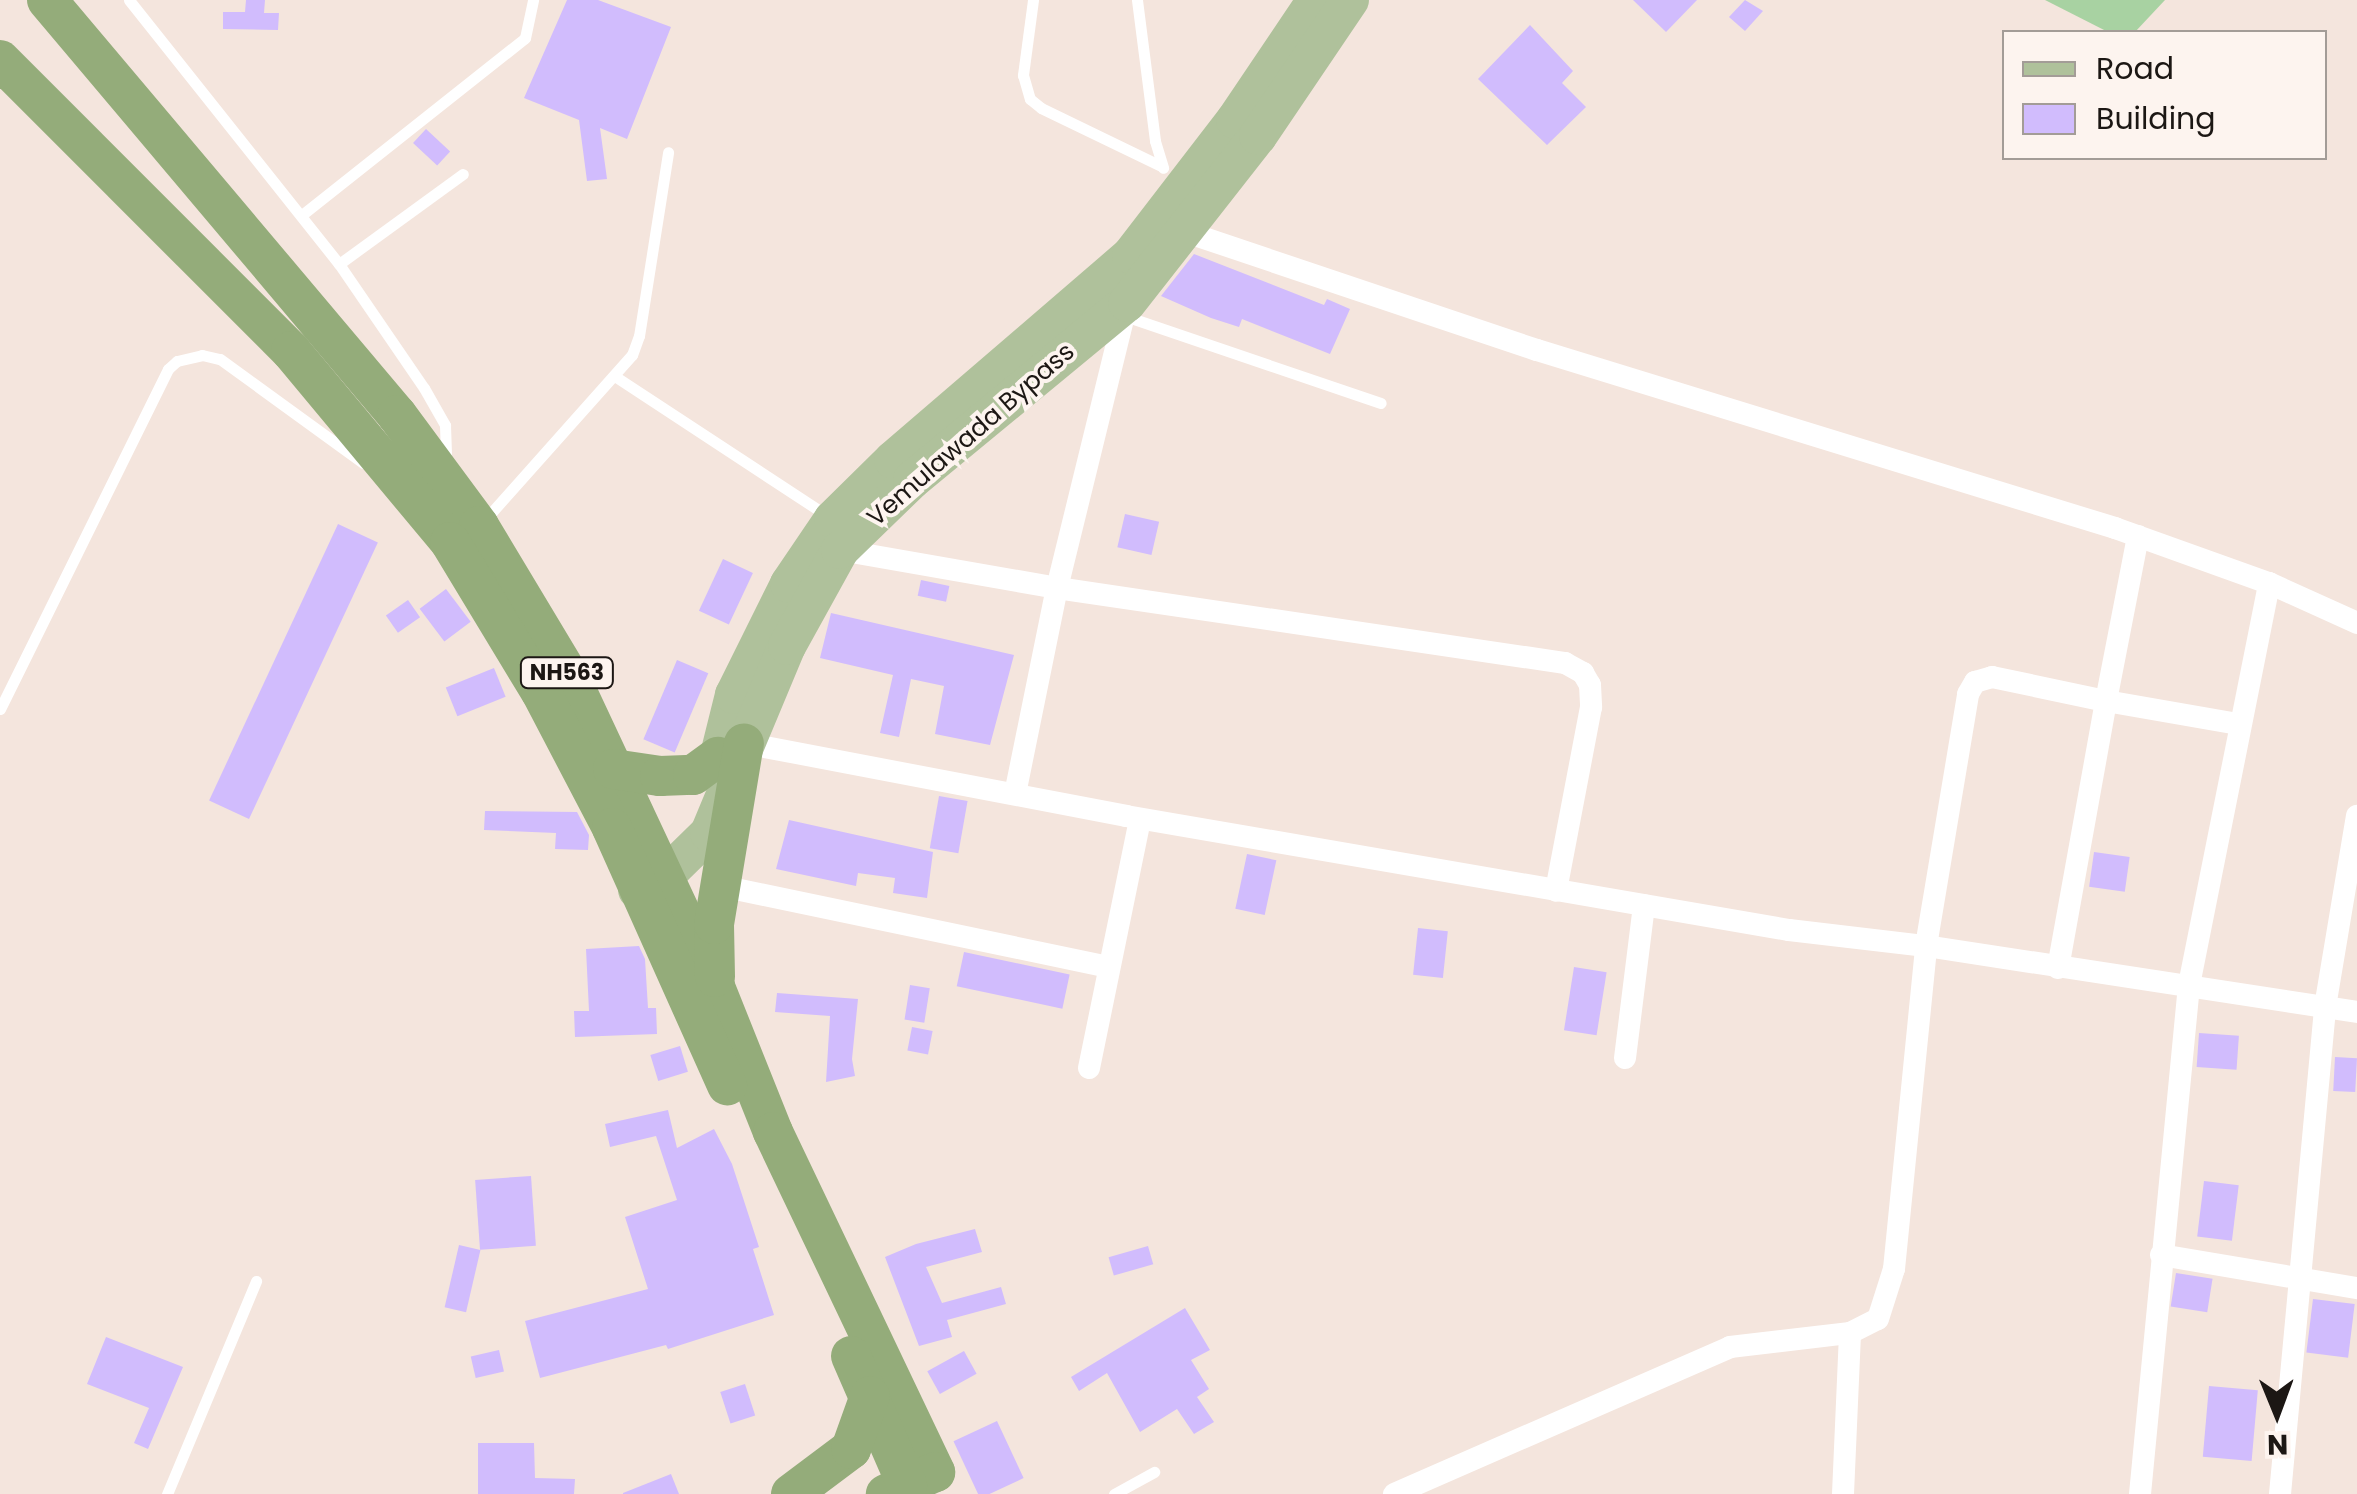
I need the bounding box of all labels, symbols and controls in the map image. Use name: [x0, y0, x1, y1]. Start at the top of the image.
legend: [2002, 30, 2327, 160]
text: Road: [2096, 47, 2174, 90]
text: Building: [2096, 97, 2216, 140]
street label: Vemulawada Bypass: [861, 337, 1081, 533]
road number: NH563: [520, 656, 614, 690]
north arrow: [2227, 1364, 2327, 1464]
text: N: [2267, 1425, 2288, 1464]

